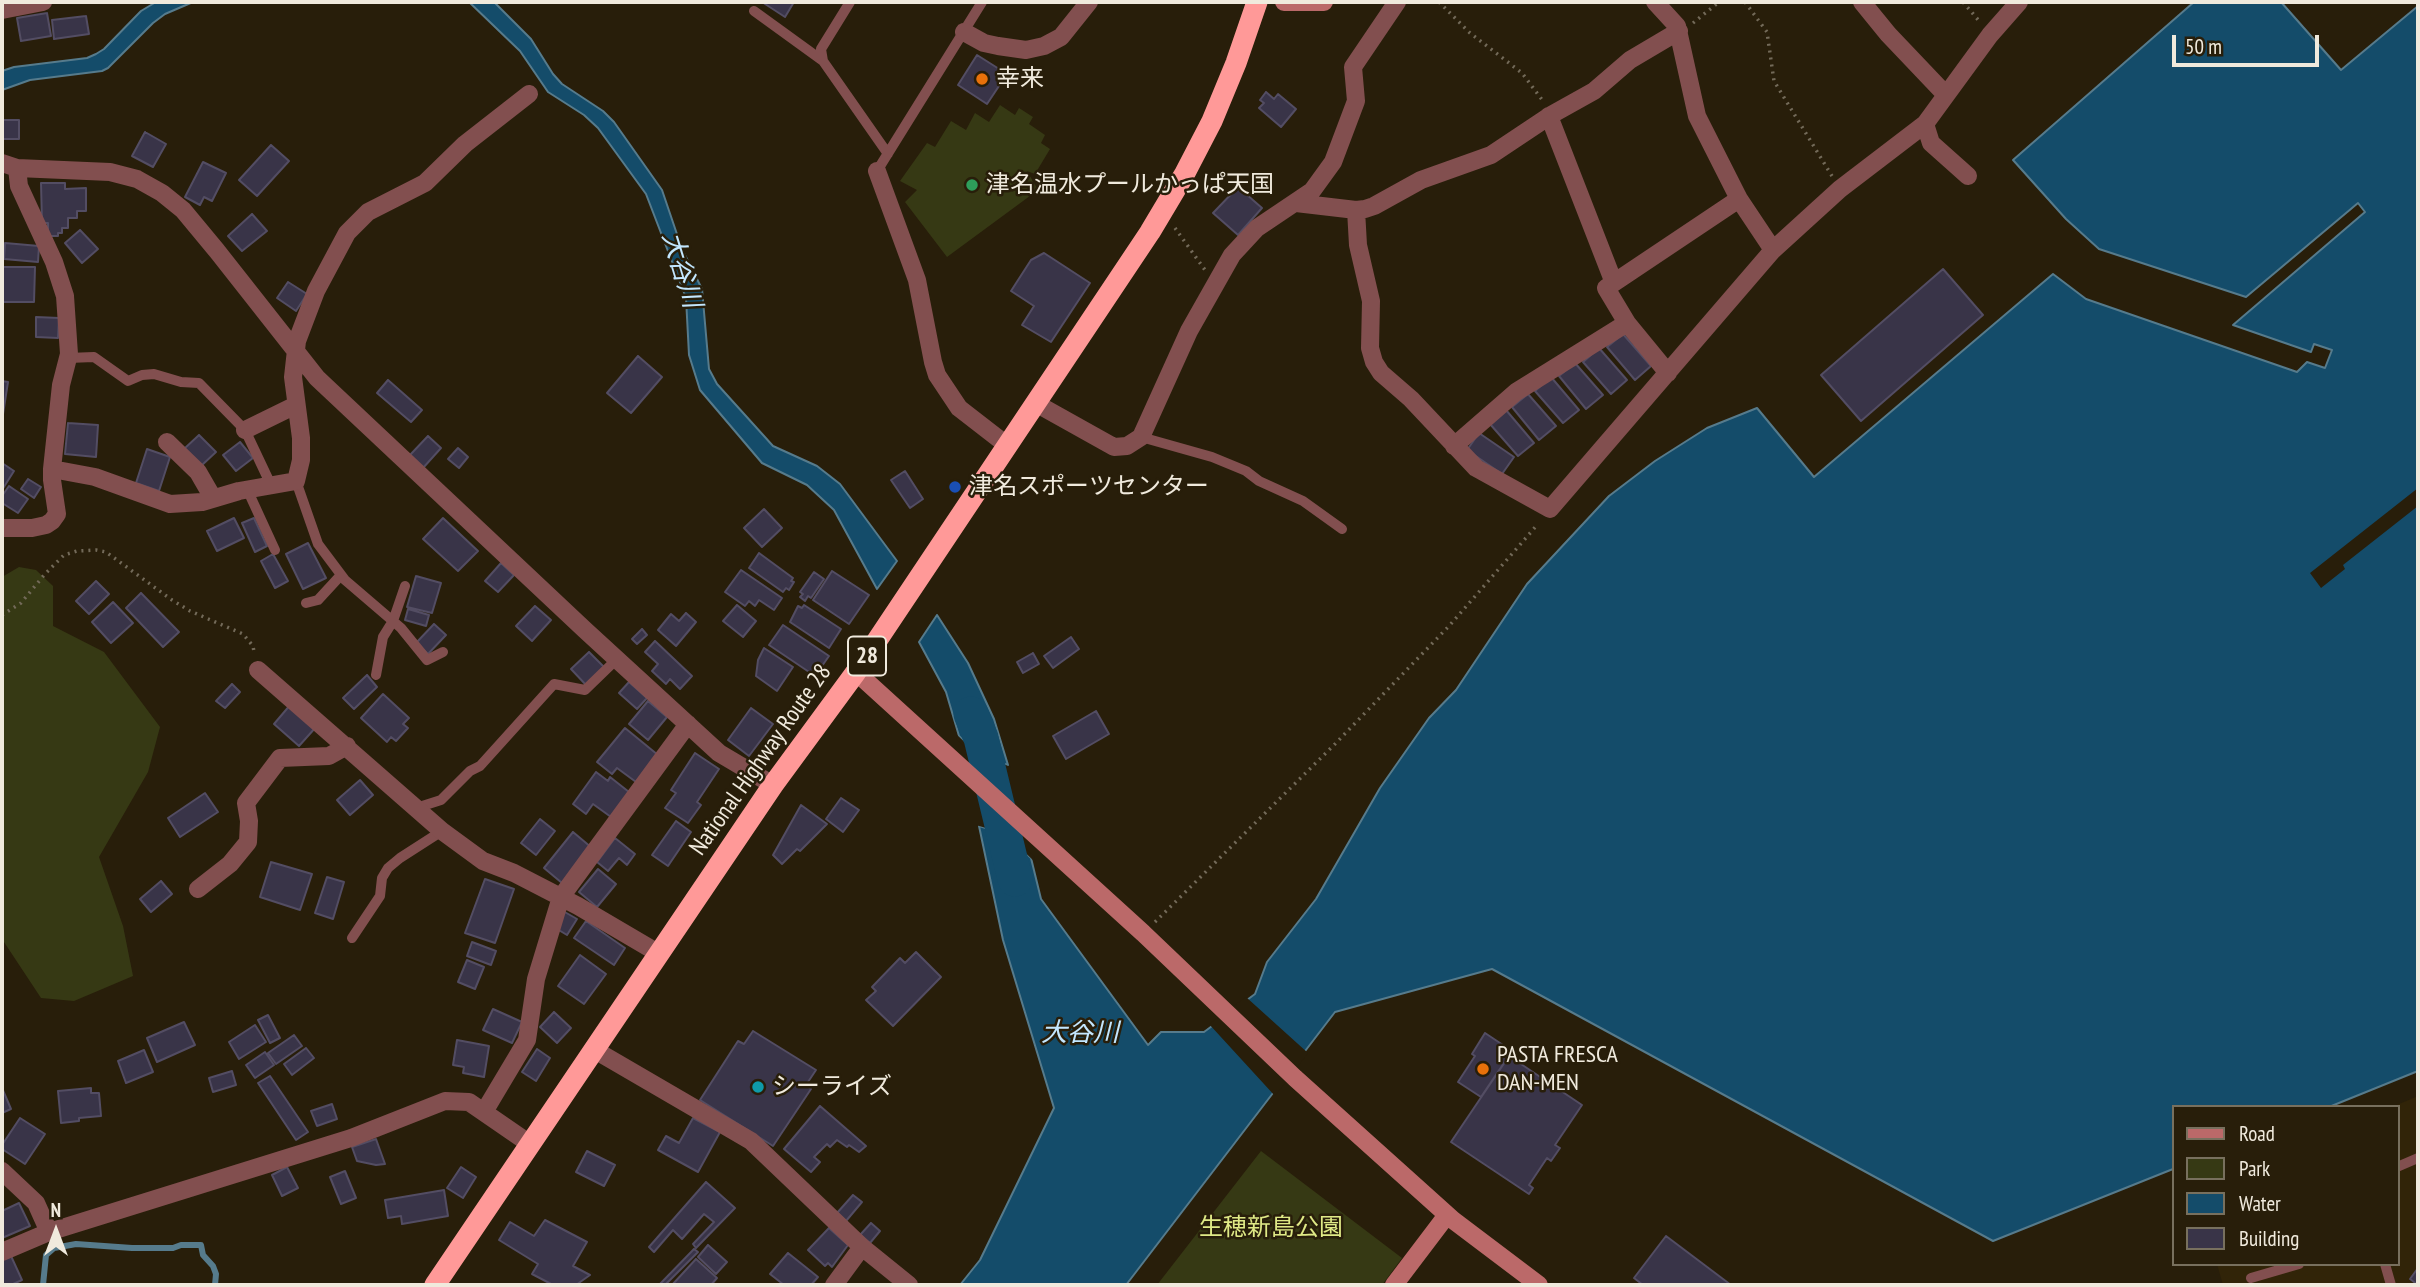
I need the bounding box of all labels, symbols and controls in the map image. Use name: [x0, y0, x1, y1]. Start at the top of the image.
scale bar: [2175, 21, 2322, 65]
text: 50 m: [2185, 33, 2222, 60]
place label: 幸来: [996, 65, 1044, 93]
marker: 幸来: [974, 71, 990, 87]
place label: 津名温水プールかっぱ天国: [986, 171, 1274, 199]
marker: 津名温水プールかっぱ天国: [964, 177, 980, 193]
water label: 大谷川: [655, 228, 707, 312]
place label: 津名スポーツセンター: [969, 473, 1209, 501]
marker: 津名スポーツセンター: [947, 479, 963, 495]
road number: 28: [848, 636, 886, 676]
street label: National Highway Route 28: [684, 659, 838, 861]
water label: 大谷川: [1041, 1018, 1119, 1050]
place label: PASTA FRESCA DAN-MEN: [1497, 1041, 1618, 1097]
marker: PASTA FRESCA DAN-MEN: [1475, 1061, 1491, 1077]
place label: シーライズ: [772, 1073, 892, 1101]
marker: シーライズ: [750, 1079, 766, 1095]
legend: [2172, 1105, 2399, 1266]
text: Road: [2239, 1120, 2275, 1147]
text: Park: [2239, 1155, 2270, 1182]
text: Water: [2239, 1190, 2281, 1217]
north arrow: [21, 1196, 91, 1266]
text: N: [51, 1198, 61, 1222]
park label: 生穂新島公園: [1199, 1214, 1343, 1242]
text: Building: [2239, 1225, 2299, 1252]

